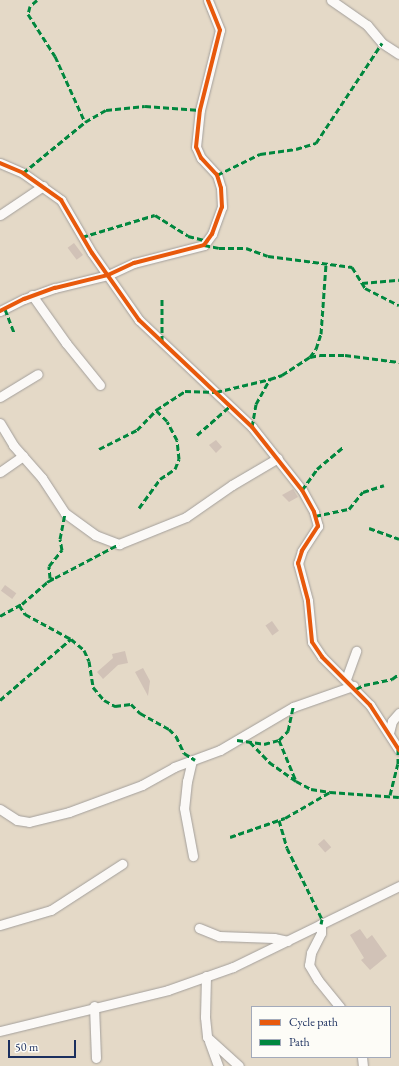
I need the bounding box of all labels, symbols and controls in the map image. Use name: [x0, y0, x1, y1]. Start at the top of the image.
legend: [251, 1006, 391, 1058]
text: Cycle path: [289, 1014, 338, 1030]
scale bar: [10, 1032, 78, 1058]
text: Path: [289, 1034, 310, 1050]
text: 50 m: [15, 1039, 38, 1055]

